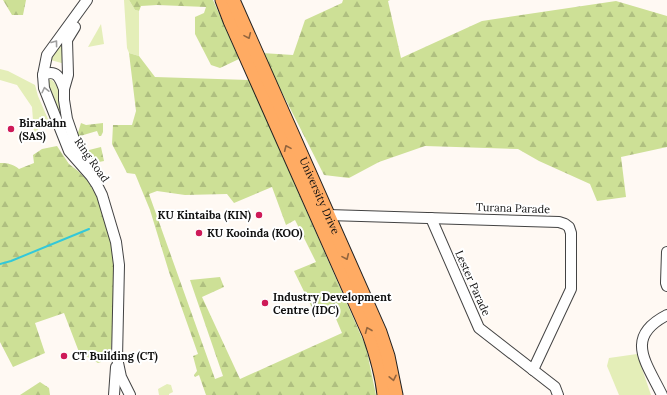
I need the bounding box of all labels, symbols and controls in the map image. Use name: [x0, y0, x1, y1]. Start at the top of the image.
one-way arrow: [243, 32, 251, 39]
one-way arrow: [51, 40, 58, 47]
one-way arrow: [41, 87, 49, 94]
place label: Birabahn (SAS): [19, 116, 67, 144]
marker: Birabahn (SAS): [6, 124, 16, 134]
street label: Ring Road: [72, 135, 113, 185]
one-way arrow: [283, 144, 291, 151]
street label: University Drive: [296, 155, 343, 237]
street label: Turana Parade: [476, 200, 550, 216]
place label: KU Kintaiba (KIN): [158, 208, 251, 223]
marker: KU Kintaiba (KIN): [254, 210, 264, 220]
place label: KU Kooinda (KOO): [207, 226, 302, 241]
marker: KU Kooinda (KOO): [194, 228, 204, 238]
street label: Lester Parade: [452, 248, 494, 318]
one-way arrow: [342, 254, 350, 261]
place label: Industry Development Centre (IDC): [273, 290, 392, 318]
marker: Industry Development Centre (IDC): [260, 298, 270, 308]
one-way arrow: [364, 327, 372, 334]
place label: CT Building (CT): [72, 349, 158, 364]
marker: CT Building (CT): [59, 351, 69, 361]
one-way arrow: [388, 375, 396, 381]

